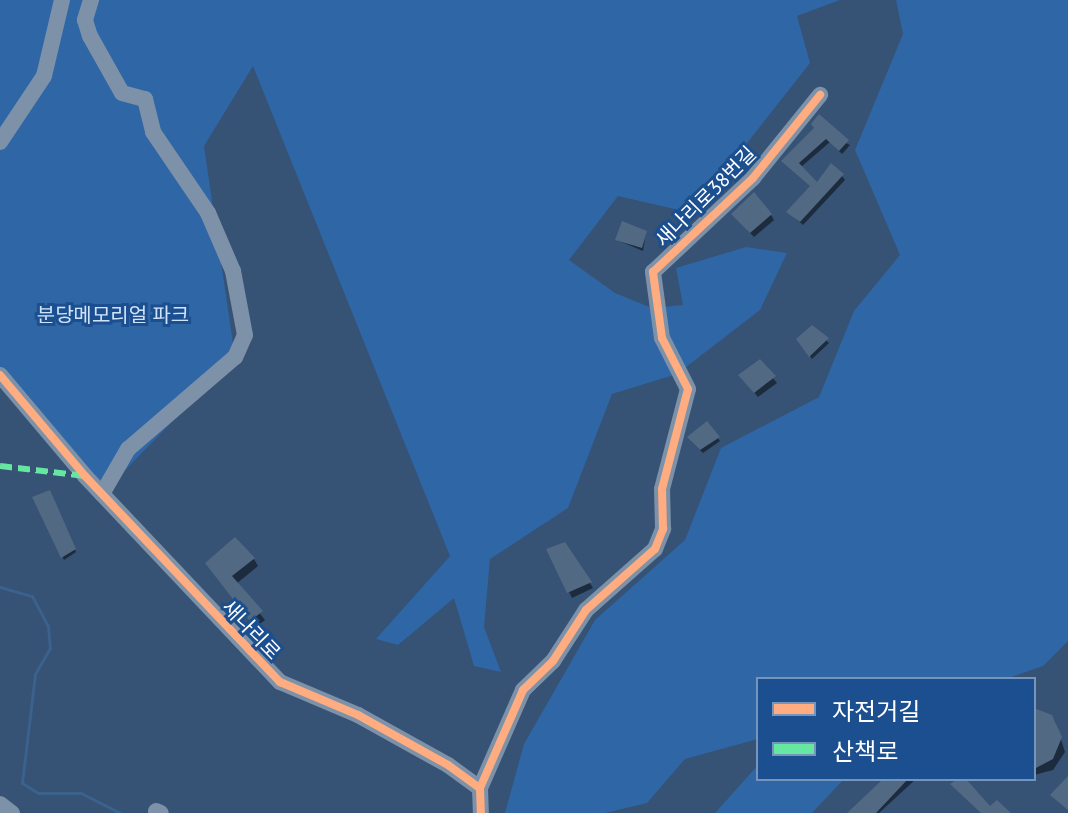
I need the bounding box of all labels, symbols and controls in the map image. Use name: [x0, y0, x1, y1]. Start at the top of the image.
street label: 새나리로38번길: [651, 142, 761, 252]
park label: 분당메모리얼 파크: [37, 303, 189, 327]
street label: 새나리로: [217, 595, 285, 665]
legend: [756, 677, 1036, 781]
text: 자전거길: [832, 696, 920, 727]
text: 산책로: [832, 736, 898, 767]

